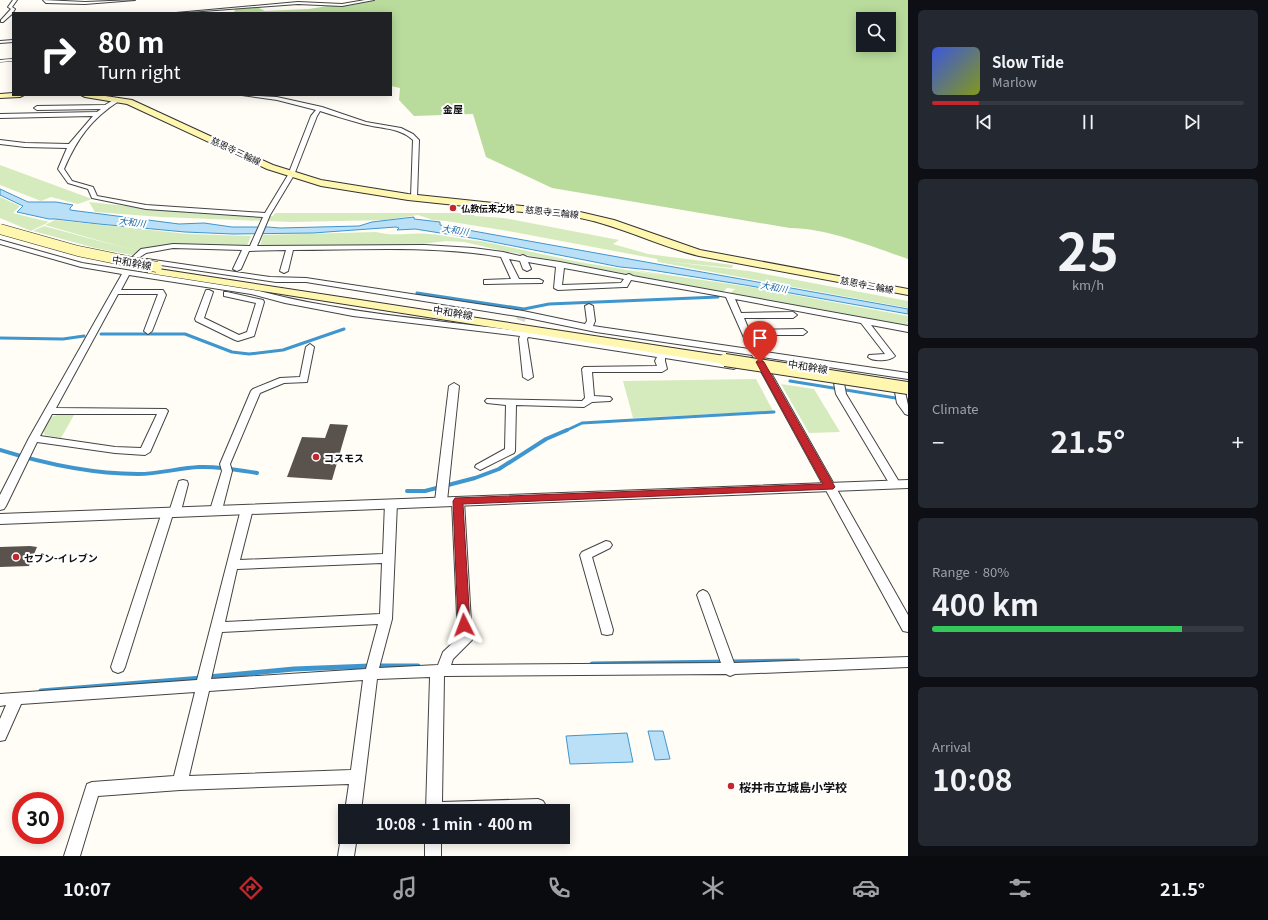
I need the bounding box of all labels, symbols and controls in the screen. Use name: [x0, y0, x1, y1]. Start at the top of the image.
map controls: [856, 12, 896, 52]
button: search: [856, 12, 896, 52]
text: 80 m: [98, 21, 164, 61]
icon: right: [32, 28, 84, 80]
text: Slow Tide: [992, 51, 1064, 72]
text: Turn right: [98, 58, 181, 84]
text: Marlow: [992, 72, 1037, 91]
district label: 金屋: [443, 101, 463, 116]
icon: previous: [973, 111, 995, 133]
icon: pause: [1077, 111, 1099, 133]
icon: next: [1181, 111, 1203, 133]
street label: 慈恩寺三輪線: [209, 134, 264, 169]
place label: 仏教伝来之地: [461, 202, 515, 215]
marker: 仏教伝来之地: [448, 203, 458, 213]
street label: 慈恩寺三輪線: [524, 203, 581, 221]
text: 25: [1057, 211, 1119, 286]
water label: 大和川: [118, 214, 147, 230]
water label: 大和川: [441, 222, 470, 238]
street label: 中和幹線: [111, 251, 153, 273]
street label: 慈恩寺三輪線: [839, 273, 896, 297]
text: km/h: [1072, 275, 1104, 294]
water label: 大和川: [760, 278, 789, 296]
street label: 中和幹線: [432, 301, 474, 323]
pin: [743, 321, 777, 362]
icon: arrive: [749, 327, 771, 349]
street label: 中和幹線: [787, 355, 829, 377]
text: Climate: [932, 399, 979, 418]
text: 21.5°: [1051, 418, 1125, 462]
text: −: [932, 425, 944, 457]
text: +: [1232, 425, 1244, 457]
place label: コスモス: [324, 450, 364, 465]
marker: コスモス: [311, 452, 321, 462]
place label: セブン-イレブン: [24, 550, 98, 565]
marker: セブン-イレブン: [11, 552, 21, 562]
text: Range · 80%: [932, 562, 1009, 581]
text: 400 km: [932, 581, 1039, 625]
position arrow: [443, 604, 485, 646]
text: Arrival: [932, 737, 971, 756]
text: 10:08: [932, 756, 1013, 800]
place label: 桜井市立城島小学校: [739, 778, 847, 795]
marker: 桜井市立城島小学校: [726, 781, 736, 791]
speed limit sign: 30: [12, 792, 64, 844]
text: 10:08 · 1 min · 400 m: [376, 813, 532, 834]
icon: directions: [237, 874, 265, 902]
icon: music: [391, 874, 419, 902]
icon: phone: [545, 874, 573, 902]
icon: climate: [699, 874, 727, 902]
icon: car: [852, 874, 880, 902]
icon: filters: [1006, 874, 1034, 902]
text: 10:07: [63, 875, 111, 901]
text: 21.5°: [1160, 875, 1205, 901]

